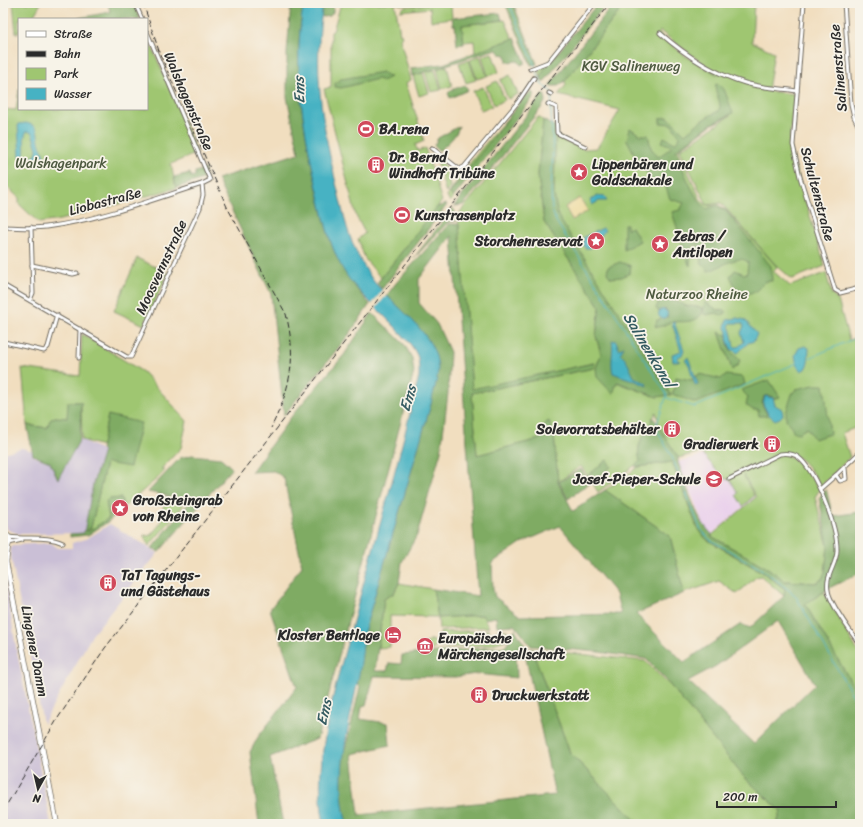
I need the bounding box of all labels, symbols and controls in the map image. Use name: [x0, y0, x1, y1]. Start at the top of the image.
legend: [18, 18, 148, 110]
text: Straße: [54, 23, 92, 45]
street label: Salinenstraße: [822, 23, 855, 113]
text: Bahn: [54, 43, 81, 65]
street label: Walshagenstraße: [156, 48, 221, 155]
park label: KGV Salinenweg: [582, 54, 680, 79]
text: Park: [54, 63, 79, 85]
water label: Ems: [285, 74, 312, 104]
text: Wasser: [54, 83, 92, 105]
place label: BA.rena: [379, 117, 430, 142]
sports icon: BA.rena: [356, 119, 376, 139]
street label: Schultenstraße: [793, 144, 842, 244]
place label: Dr. Bernd Windhoff Tribüne: [389, 145, 496, 186]
park label: Walshagenpark: [15, 151, 107, 176]
place label: Lippenbären und Goldschakale: [591, 152, 694, 193]
building icon: Dr. Bernd Windhoff Tribüne: [366, 155, 386, 175]
place icon: Lippenbären und Goldschakale: [569, 162, 589, 182]
street label: Liobastraße: [66, 180, 144, 223]
place label: Kunstrasenplatz: [414, 203, 516, 228]
sports icon: Kunstrasenplatz: [392, 205, 412, 225]
street label: Moosvennstraße: [129, 216, 194, 319]
place label: Zebras / Antilopen: [672, 224, 733, 265]
place label: Storchenreservat: [474, 229, 584, 254]
place icon: Storchenreservat: [586, 231, 606, 251]
place icon: Zebras / Antilopen: [650, 234, 670, 254]
park label: Naturzoo Rheine: [646, 282, 748, 307]
water label: Salinenkanal: [616, 307, 684, 396]
water label: Ems: [392, 380, 425, 414]
place label: Solevorratsbehälter: [535, 417, 660, 442]
building icon: Solevorratsbehälter: [662, 419, 682, 439]
place label: Gradierwerk: [683, 432, 760, 457]
building icon: Gradierwerk: [762, 434, 782, 454]
place label: Josef-Pieper-Schule: [572, 467, 702, 492]
school or university icon: Josef-Pieper-Schule: [704, 469, 724, 489]
place label: Großsteingrab von Rheine: [132, 488, 223, 529]
place icon: Großsteingrab von Rheine: [110, 498, 130, 518]
place label: TaT Tagungs- und Gästehaus: [121, 563, 210, 604]
building icon: TaT Tagungs- und Gästehaus: [98, 573, 118, 593]
street label: Lingener Damm: [13, 603, 56, 699]
place label: Kloster Bentlage: [277, 623, 381, 648]
hotel icon: Kloster Bentlage: [383, 625, 403, 645]
place label: Europäische Märchengesellschaft: [437, 626, 566, 667]
museum icon: Europäische Märchengesellschaft: [415, 636, 435, 656]
place label: Druckwerkstatt: [492, 683, 590, 708]
building icon: Druckwerkstatt: [469, 685, 489, 705]
water label: Ems: [309, 694, 340, 728]
north arrow: [18, 769, 58, 809]
scale bar: [717, 783, 836, 809]
text: 200 m: [723, 786, 757, 808]
text: N: [31, 788, 43, 808]

